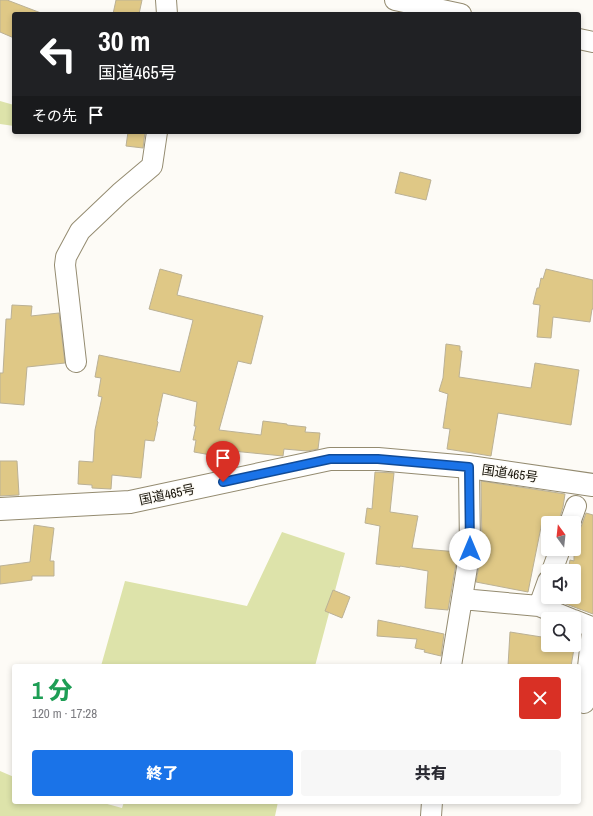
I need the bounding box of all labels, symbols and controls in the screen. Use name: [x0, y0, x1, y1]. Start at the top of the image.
text: 30 m: [98, 22, 150, 60]
icon: left: [32, 28, 84, 80]
text: 国道465号: [98, 60, 177, 85]
icon: arrive: [85, 104, 107, 126]
text: その先: [32, 105, 77, 126]
pin: [206, 441, 240, 482]
icon: arrive: [212, 447, 234, 469]
street label: 国道465号: [481, 461, 539, 486]
street label: 国道465号: [138, 480, 197, 509]
north arrow: [541, 516, 581, 556]
map controls: [541, 516, 581, 652]
position arrow: [449, 528, 491, 570]
button: sound: [541, 564, 581, 604]
button: search: [541, 612, 581, 652]
text: 1 分: [32, 674, 72, 706]
button: close: [519, 677, 561, 719]
text: 120 m · 17:28: [32, 705, 97, 722]
button: 終了: [32, 750, 293, 796]
button: 共有: [301, 750, 561, 796]

